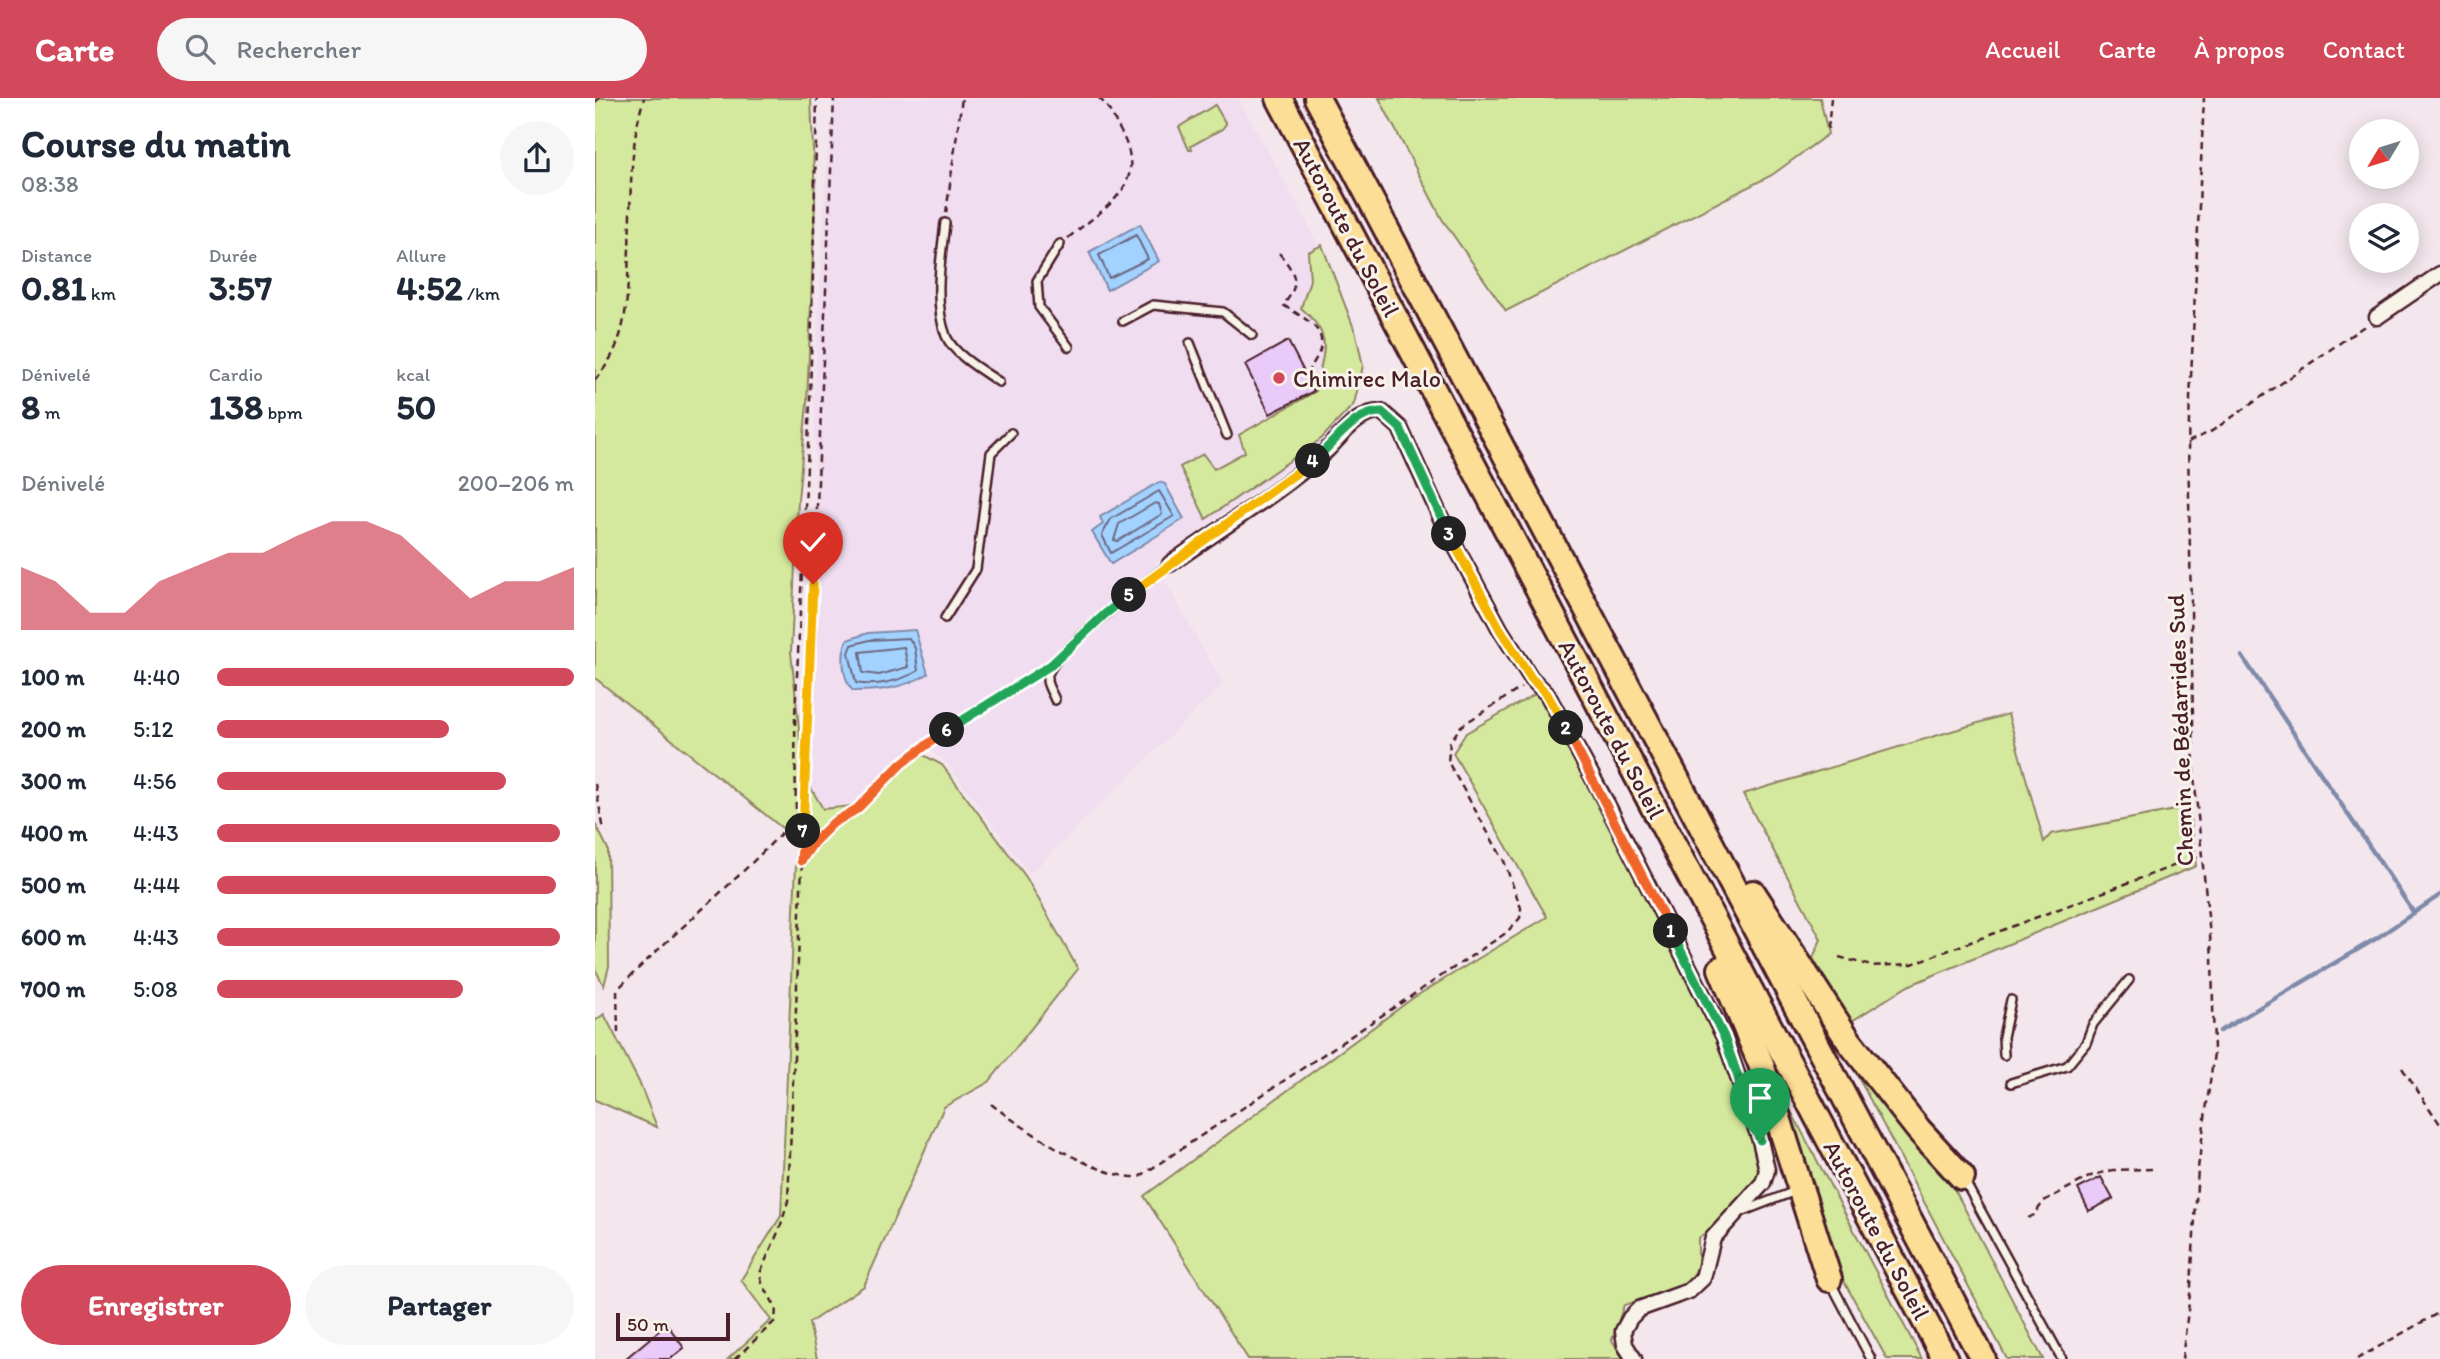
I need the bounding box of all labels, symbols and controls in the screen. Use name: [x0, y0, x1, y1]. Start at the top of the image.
search box: [157, 18, 647, 81]
text: Carte: [35, 30, 115, 69]
icon: search: [181, 30, 219, 68]
text: Rechercher: [237, 33, 361, 65]
text: Accueil: [1985, 35, 2060, 64]
text: Carte: [2098, 35, 2156, 64]
text: À propos: [2194, 35, 2285, 64]
text: Contact: [2323, 35, 2405, 64]
north arrow: [2349, 119, 2419, 189]
map controls: [2349, 119, 2419, 273]
text: Course du matin: [21, 121, 291, 167]
button: share: [500, 121, 574, 195]
street label: Autoroute du Soleil: [1288, 132, 1407, 322]
text: 08:38: [21, 170, 79, 198]
button: layers: [2349, 203, 2419, 273]
text: Distance: [21, 244, 92, 267]
text: Durée: [209, 244, 257, 267]
text: Allure: [396, 244, 446, 267]
text: 0.81: [21, 267, 87, 309]
text: 3:57: [209, 267, 272, 309]
text: 4:52: [396, 267, 463, 309]
text: km: [87, 282, 116, 305]
text: /km: [463, 282, 500, 305]
text: Dénivelé: [21, 363, 91, 386]
text: Cardio: [209, 363, 263, 386]
text: kcal: [396, 363, 430, 386]
place label: Chimirec Malo: [1293, 364, 1441, 393]
marker: Chimirec Malo: [1271, 370, 1287, 386]
text: 8: [21, 386, 40, 428]
text: 138: [209, 386, 263, 428]
text: 50: [396, 386, 436, 428]
text: m: [40, 401, 60, 424]
text: bpm: [263, 401, 303, 424]
pin: 4: [1295, 444, 1331, 478]
text: 4: [1307, 449, 1318, 472]
text: Dénivelé: [21, 469, 105, 497]
text: 200–206 m: [458, 469, 574, 497]
pin: [783, 512, 843, 584]
pin: 3: [1431, 516, 1467, 551]
text: 3: [1443, 522, 1454, 545]
icon: check: [794, 523, 832, 561]
pin: 5: [1111, 578, 1147, 612]
text: 5: [1124, 583, 1133, 606]
street label: Chemin de Bédarrides Sud: [2161, 593, 2199, 867]
street label: Autoroute du Soleil: [1553, 634, 1672, 824]
text: 100 m: [21, 663, 85, 691]
text: 4:40: [133, 663, 180, 691]
pin: 2: [1549, 710, 1583, 746]
pin: 6: [929, 712, 965, 748]
text: 200 m: [21, 715, 86, 743]
text: 5:12: [133, 715, 173, 743]
text: 2: [1561, 716, 1571, 739]
text: 6: [941, 718, 952, 741]
text: 300 m: [21, 767, 86, 795]
text: 4:56: [133, 767, 177, 795]
pin: 7: [785, 814, 821, 848]
text: 400 m: [21, 819, 88, 847]
text: 4:43: [133, 819, 179, 847]
text: 7: [798, 819, 807, 842]
text: 500 m: [21, 871, 86, 899]
text: 4:44: [133, 871, 180, 899]
pin: 1: [1653, 914, 1689, 948]
text: 1: [1666, 919, 1675, 942]
text: 600 m: [21, 923, 86, 951]
text: 4:43: [133, 923, 179, 951]
text: 700 m: [21, 975, 85, 1003]
text: 5:08: [133, 975, 177, 1003]
pin: [1730, 1068, 1790, 1140]
icon: arrive: [1741, 1079, 1779, 1117]
street label: Autoroute du Soleil: [1818, 1135, 1937, 1325]
button: Enregistrer: [21, 1265, 291, 1345]
button: Partager: [305, 1265, 574, 1345]
scale bar: [616, 1310, 730, 1342]
text: 50 m: [627, 1313, 669, 1336]

